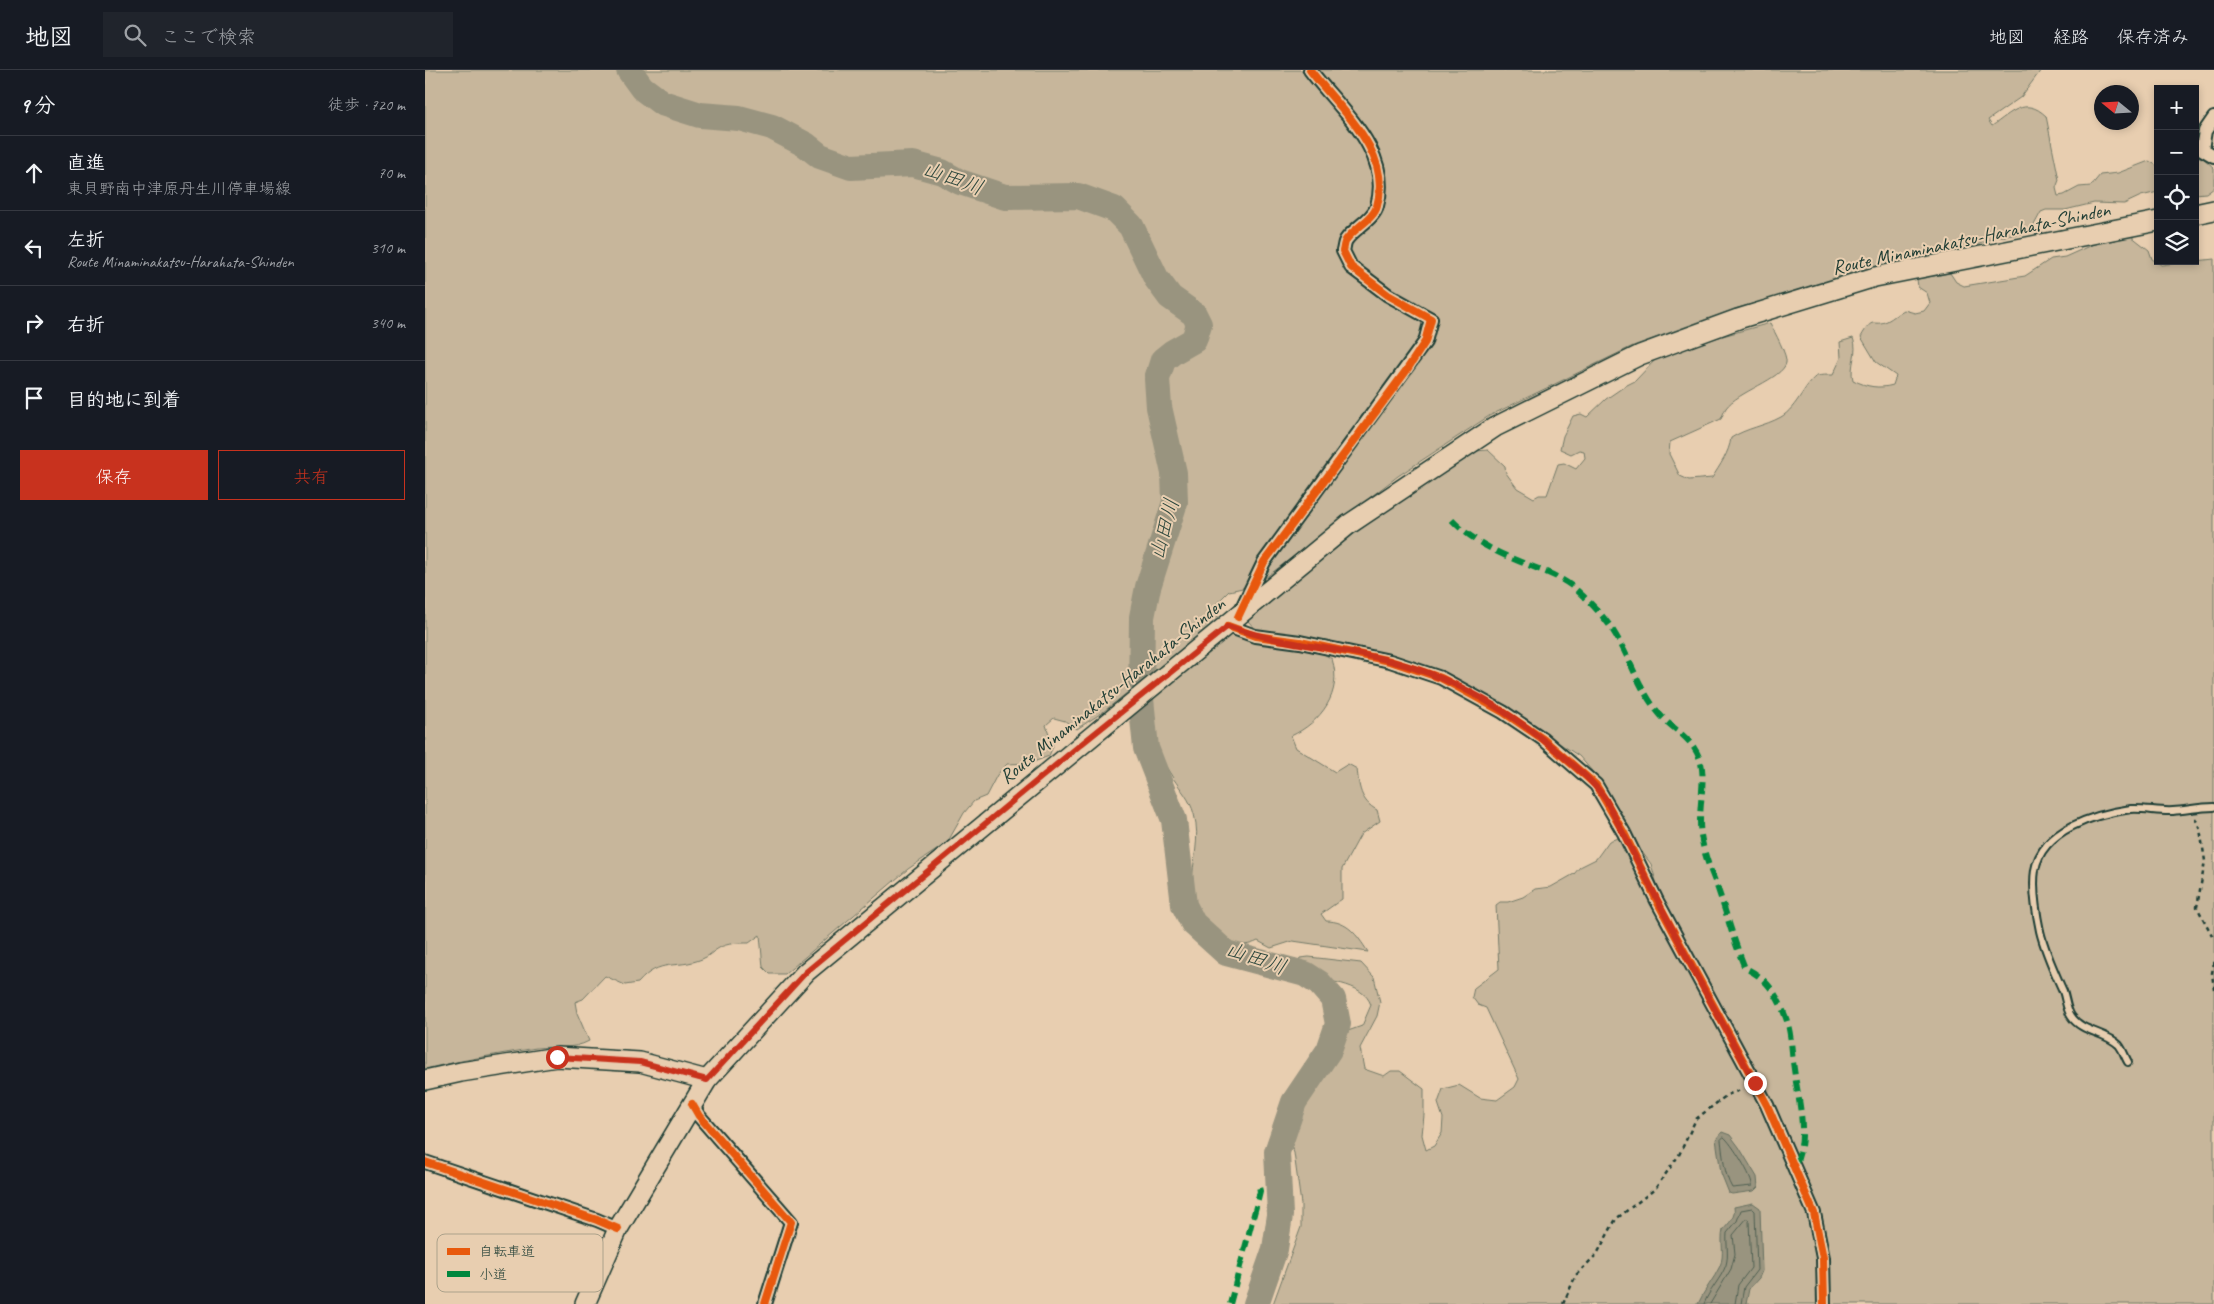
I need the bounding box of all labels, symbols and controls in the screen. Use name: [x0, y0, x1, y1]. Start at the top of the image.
search box: [103, 12, 453, 57]
icon: search: [121, 21, 149, 49]
text: 地図: [25, 22, 73, 52]
text: ここで検索: [161, 25, 256, 49]
text: 地図: [1989, 26, 2025, 48]
text: 経路: [2053, 26, 2089, 48]
text: 保存済み: [2117, 26, 2189, 48]
north arrow: [2094, 85, 2139, 130]
map controls: [2154, 85, 2199, 265]
button: +: [2154, 85, 2199, 130]
text: 9 分: [20, 92, 55, 118]
text: 徒歩 · 720 m: [328, 95, 405, 115]
button: −: [2154, 130, 2199, 175]
text: 直進: [67, 151, 105, 175]
water label: 山田川: [919, 155, 987, 201]
icon: ahead: [20, 159, 48, 187]
text: 70 m: [378, 163, 405, 183]
button: locate: [2154, 175, 2199, 220]
text: 東貝野南中津原丹生川停車場線: [67, 179, 291, 199]
street label: Route Minaminakatsu-Harahata-Shinden: [1830, 197, 2113, 280]
button: layers: [2154, 220, 2199, 265]
text: 左折: [67, 228, 105, 252]
icon: left: [20, 234, 48, 262]
text: 310 m: [371, 238, 405, 258]
text: Route Minaminakatsu-Harahata-Shinden: [67, 252, 294, 272]
icon: right: [20, 309, 48, 337]
text: 右折: [67, 313, 105, 337]
text: 340 m: [371, 313, 405, 333]
icon: arrive: [20, 384, 48, 412]
text: 目的地に到着: [67, 388, 181, 412]
button: 保存: [20, 450, 208, 500]
button: 共有: [218, 450, 405, 500]
water label: 山田川: [1143, 495, 1185, 563]
street label: Route Minaminakatsu-Harahata-Shinden: [994, 591, 1231, 789]
water label: 山田川: [1222, 935, 1290, 981]
route start: [546, 1046, 569, 1069]
route end: [1744, 1072, 1767, 1095]
legend: [437, 1234, 603, 1292]
text: 自転車道: [479, 1243, 535, 1260]
text: 小道: [479, 1266, 507, 1283]

